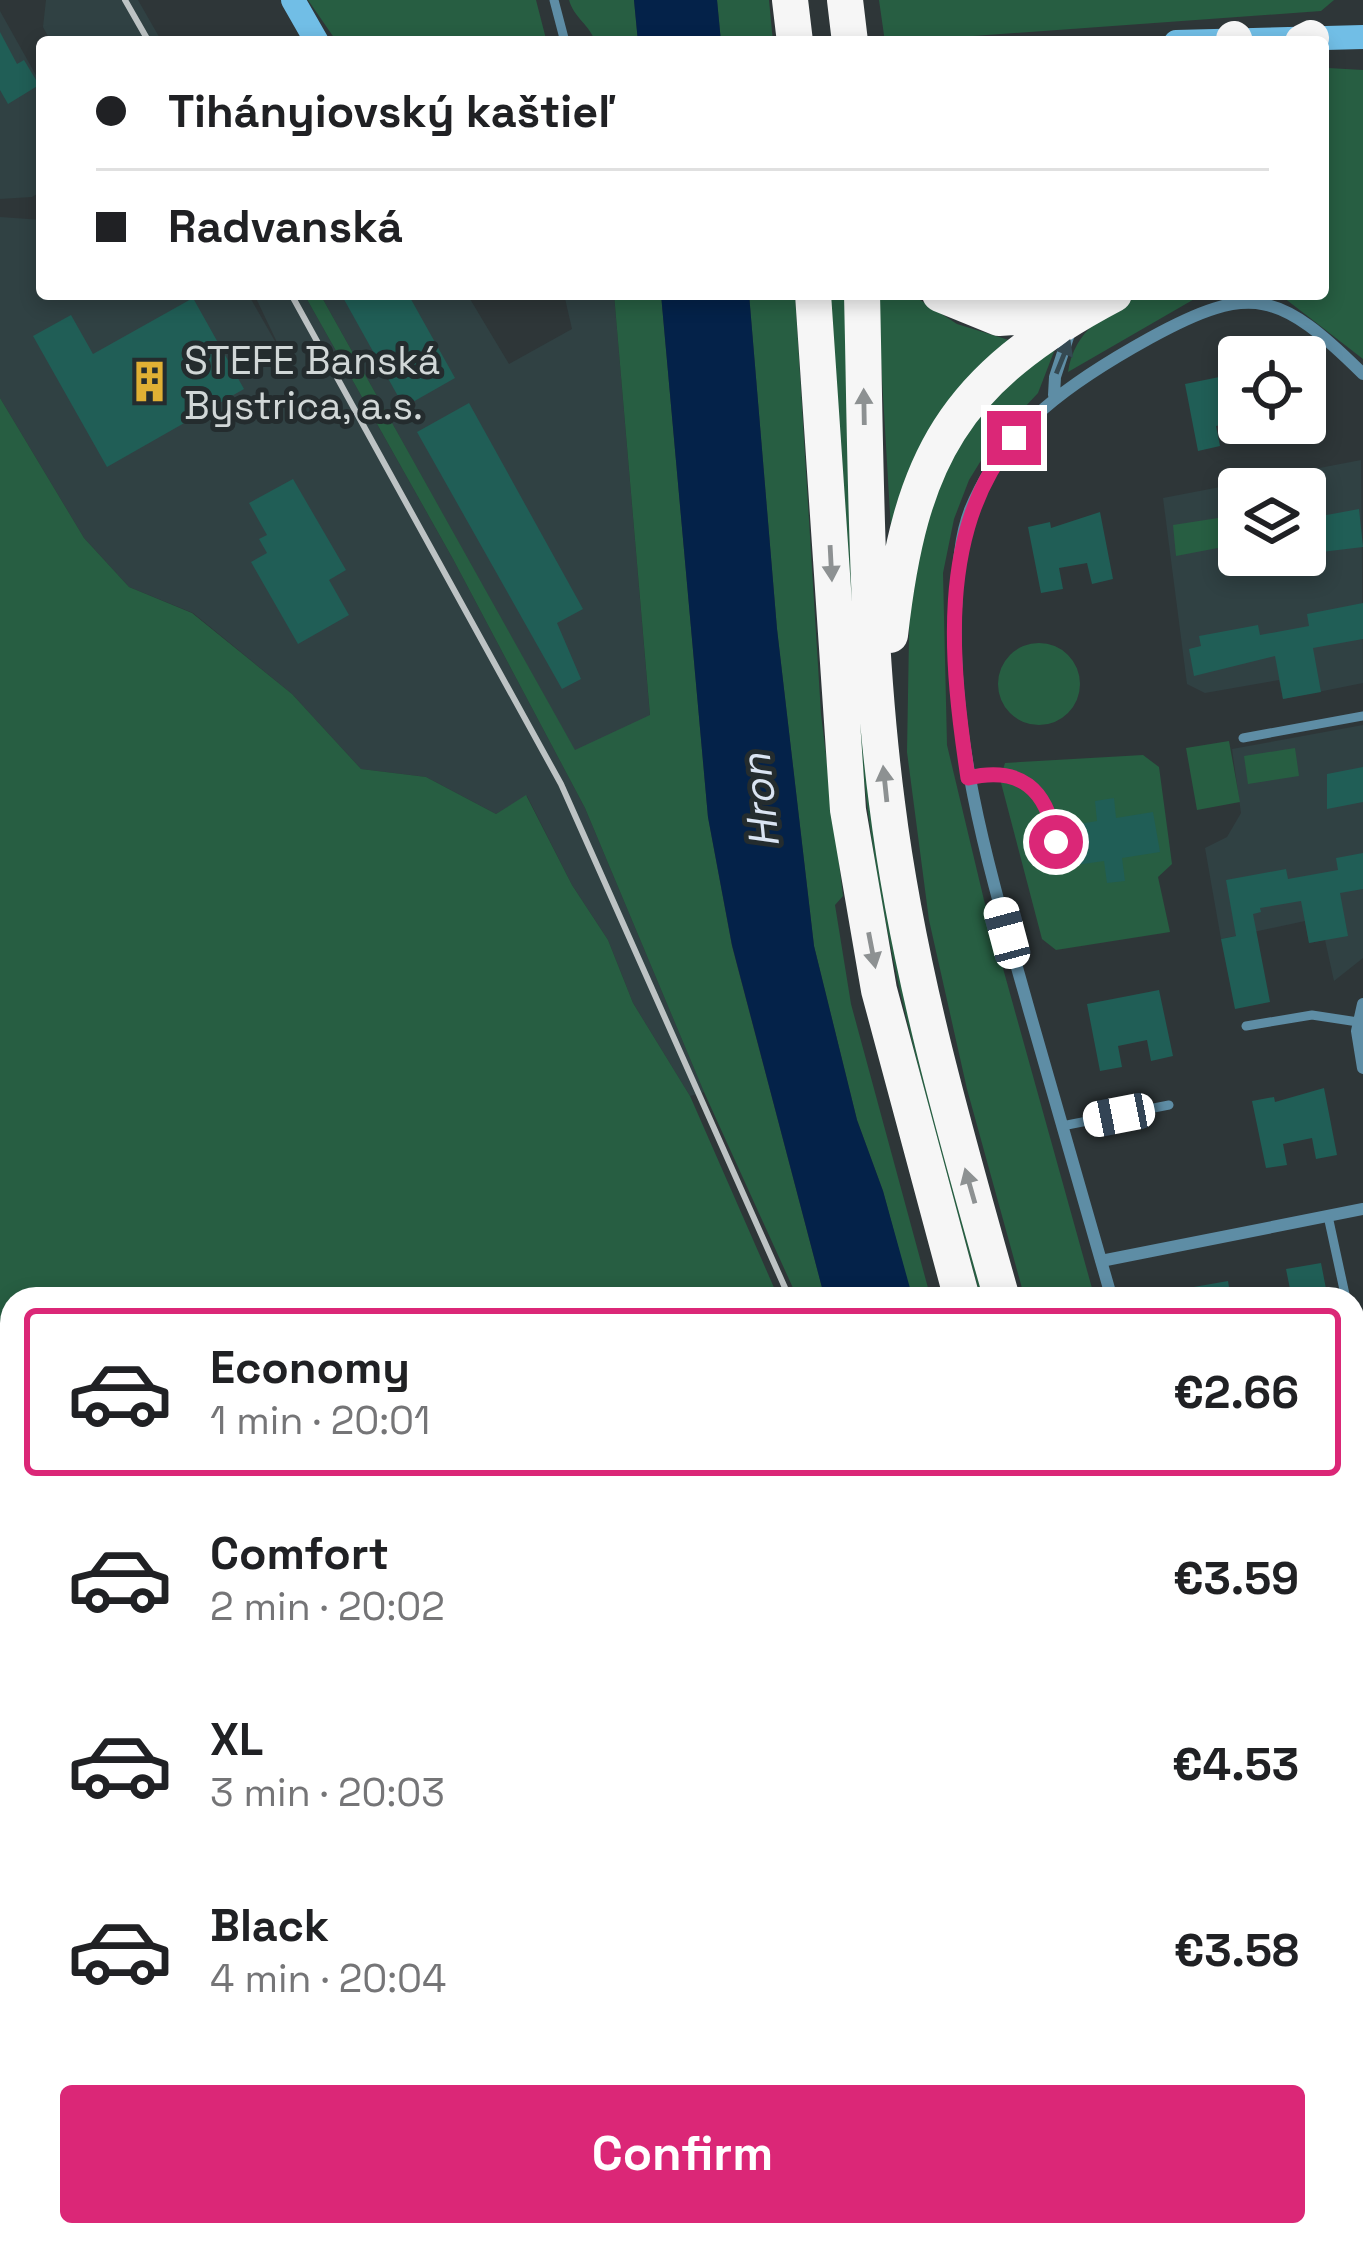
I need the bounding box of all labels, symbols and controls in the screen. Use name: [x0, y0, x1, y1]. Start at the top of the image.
text: Tihányiovský kaštieľ: [168, 83, 614, 140]
text: Radvanská: [168, 198, 403, 255]
place label: STEFE Banská Bystrica, a.s.: [184, 336, 440, 430]
map controls: [1218, 336, 1326, 576]
button: locate: [1218, 336, 1326, 444]
one-way arrow: [1054, 338, 1073, 374]
building icon: STEFE Banská Bystrica, a.s.: [127, 359, 173, 405]
one-way arrow: [855, 387, 874, 425]
route end: [987, 411, 1041, 465]
button: layers: [1218, 468, 1326, 576]
one-way arrow: [822, 545, 841, 583]
water label: Hron: [729, 750, 791, 851]
one-way arrow: [875, 765, 894, 802]
route start: [1029, 815, 1083, 869]
car: [980, 894, 1034, 972]
one-way arrow: [863, 932, 882, 970]
car: [1080, 1090, 1158, 1140]
one-way arrow: [960, 1168, 978, 1204]
icon: car: [66, 1338, 174, 1446]
text: Economy: [210, 1339, 410, 1396]
text: €2.66: [1173, 1364, 1299, 1421]
text: 1 min · 20:01: [210, 1396, 430, 1445]
icon: car: [66, 1524, 174, 1632]
text: Comfort: [210, 1525, 389, 1582]
text: €3.59: [1173, 1550, 1299, 1607]
text: 2 min · 20:02: [210, 1582, 445, 1631]
icon: car: [66, 1710, 174, 1818]
text: XL: [210, 1711, 263, 1768]
text: €4.53: [1172, 1736, 1299, 1793]
text: 3 min · 20:03: [210, 1768, 445, 1817]
icon: car: [66, 1896, 174, 2004]
text: Black: [210, 1897, 329, 1954]
text: €3.58: [1174, 1922, 1299, 1979]
text: 4 min · 20:04: [210, 1954, 447, 2003]
button: Confirm: [60, 2085, 1305, 2223]

